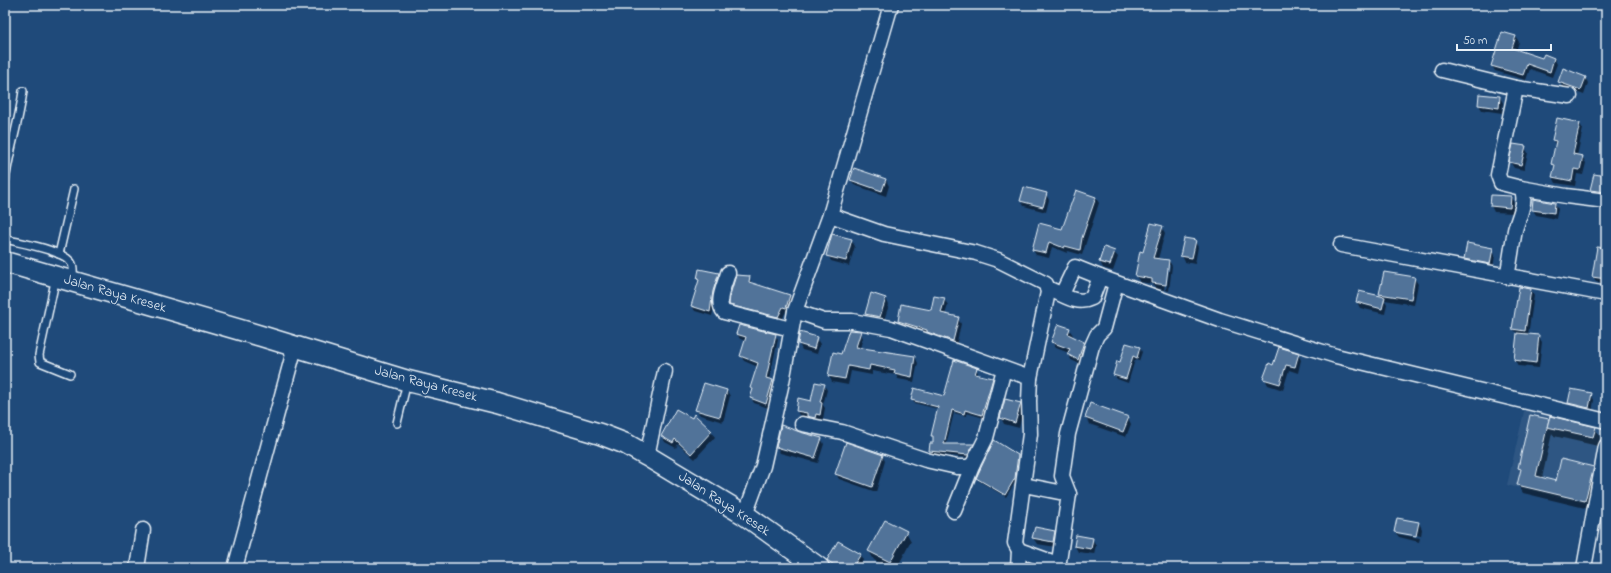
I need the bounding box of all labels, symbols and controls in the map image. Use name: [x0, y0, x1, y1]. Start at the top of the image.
scale bar: [1457, 26, 1551, 52]
text: 50 m: [1463, 32, 1487, 50]
street label: Jalan Raya Kresek: [61, 269, 170, 320]
street label: Jalan Raya Kresek: [372, 360, 481, 409]
street label: Jalan Raya Kresek: [673, 466, 775, 543]

